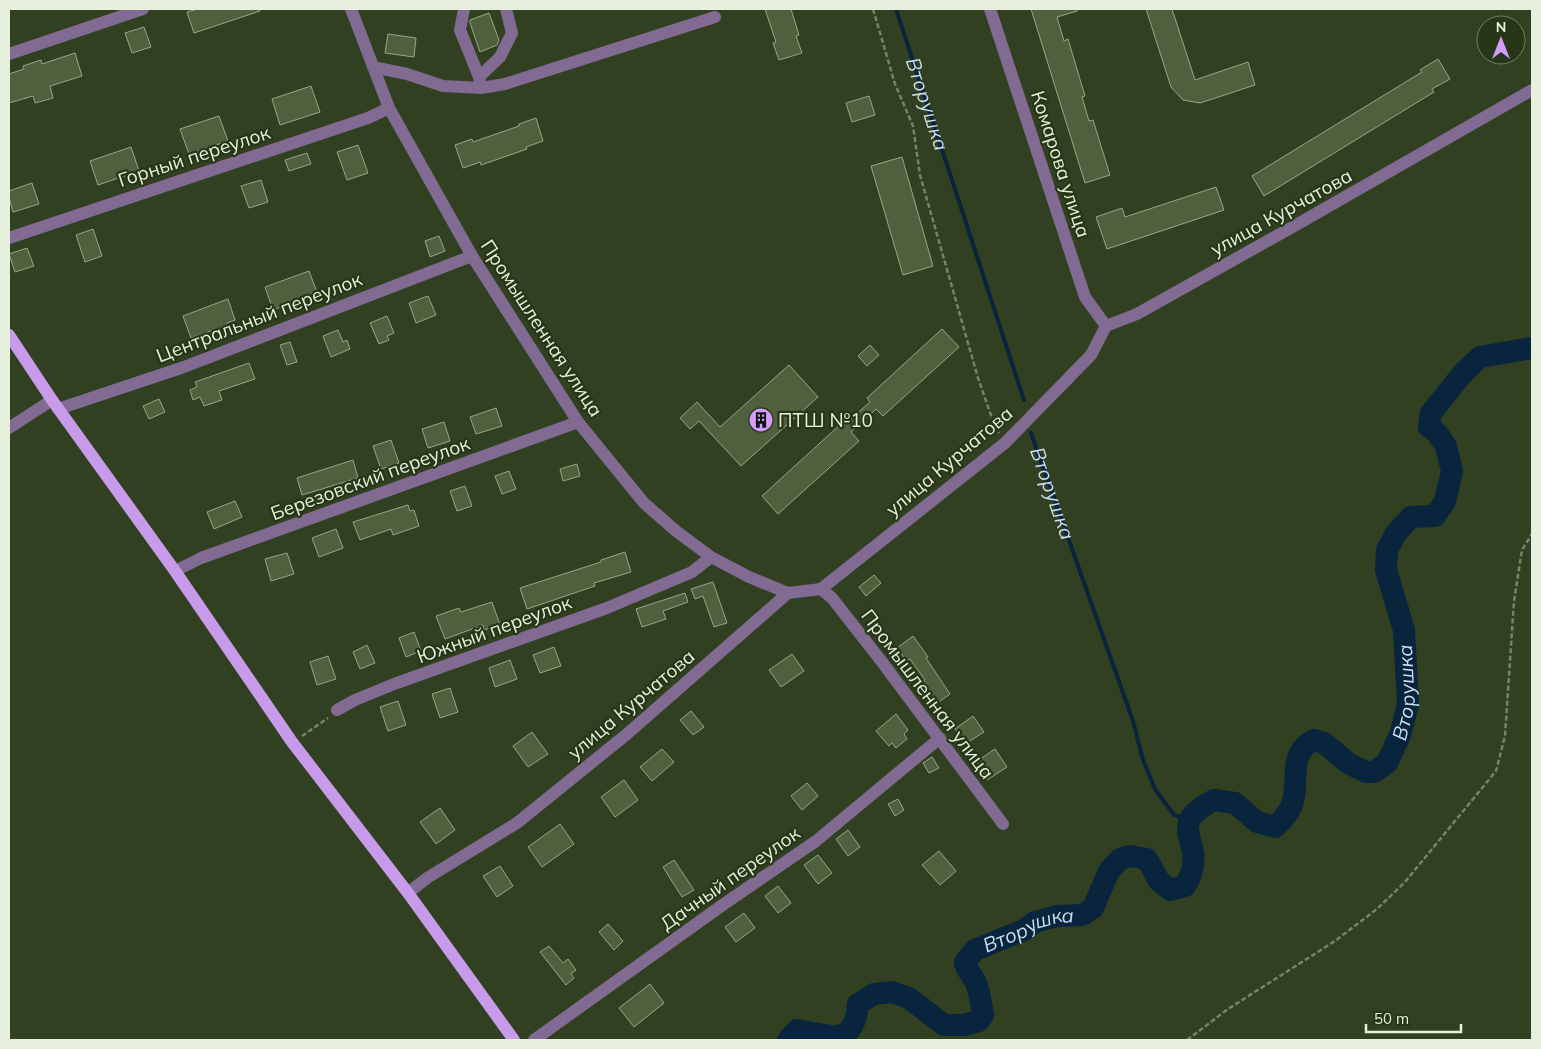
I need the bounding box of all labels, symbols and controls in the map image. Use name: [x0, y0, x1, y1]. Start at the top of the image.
north arrow: [1476, 15, 1526, 65]
text: N: [1496, 18, 1506, 36]
water label: Вторушка: [901, 54, 954, 154]
street label: Комарова улица: [1026, 88, 1096, 240]
street label: Горный переулок: [115, 120, 274, 192]
street label: улица Курчатова: [1206, 163, 1356, 261]
street label: Промышленная улица: [476, 235, 608, 421]
street label: Центральный переулок: [153, 266, 366, 367]
street label: улица Курчатова: [881, 401, 1017, 521]
building icon: ПТШ №10: [748, 407, 774, 433]
place label: ПТШ №10: [778, 408, 873, 432]
street label: Березовский переулок: [267, 431, 474, 525]
water label: Вторушка: [1025, 443, 1081, 543]
street label: Южный переулок: [413, 590, 575, 668]
street label: Промышленная улица: [856, 604, 1000, 784]
street label: улица Курчатова: [563, 644, 699, 764]
water label: Вторушка: [1386, 644, 1420, 743]
street label: Дачный переулок: [655, 820, 805, 935]
water label: Вторушка: [979, 902, 1074, 957]
scale bar: [1366, 1002, 1461, 1034]
text: 50 m: [1374, 1009, 1409, 1028]

